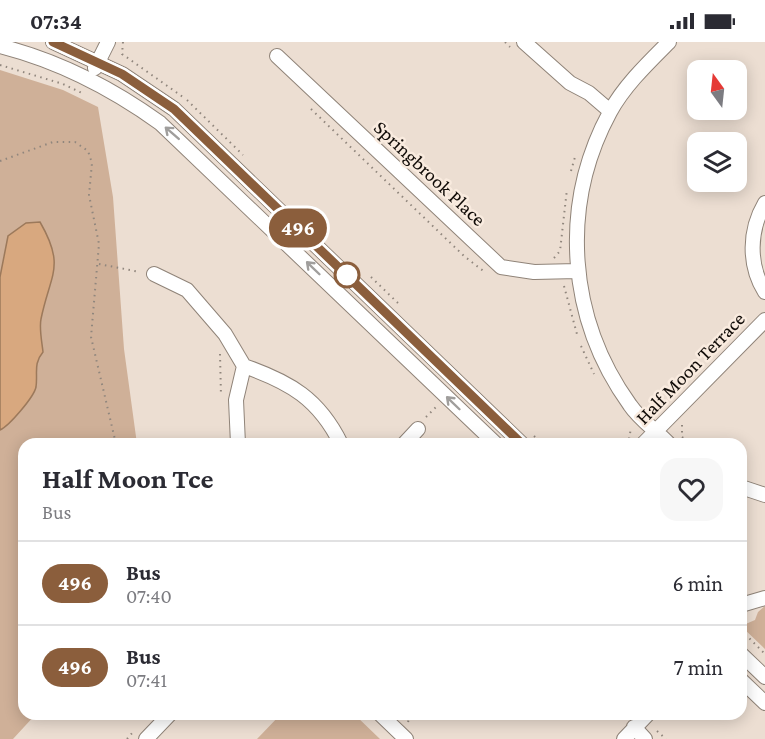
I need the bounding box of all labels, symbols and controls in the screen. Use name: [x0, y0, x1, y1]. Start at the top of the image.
text: 07:34: [30, 9, 82, 34]
north arrow: [687, 60, 747, 120]
map controls: [687, 60, 747, 192]
street label: Springbrook Place: [369, 116, 490, 231]
one-way arrow: [165, 126, 180, 140]
button: layers: [687, 132, 747, 192]
line badge: 496: [264, 208, 332, 248]
text: 496: [281, 216, 315, 240]
one-way arrow: [306, 261, 321, 275]
unlabelled marker: [334, 262, 360, 288]
street label: Half Moon Terrace: [631, 307, 749, 429]
one-way arrow: [446, 396, 461, 411]
button: heart: [660, 458, 723, 521]
text: Half Moon Tce: [42, 463, 213, 494]
text: Bus: [42, 501, 71, 523]
text: Bus: [126, 560, 160, 585]
text: 496: [58, 571, 92, 595]
text: 6 min: [672, 571, 723, 596]
text: 07:40: [126, 585, 172, 607]
text: Bus: [126, 644, 160, 669]
text: 496: [58, 655, 92, 679]
text: 7 min: [673, 655, 723, 680]
text: 07:41: [126, 669, 167, 691]

